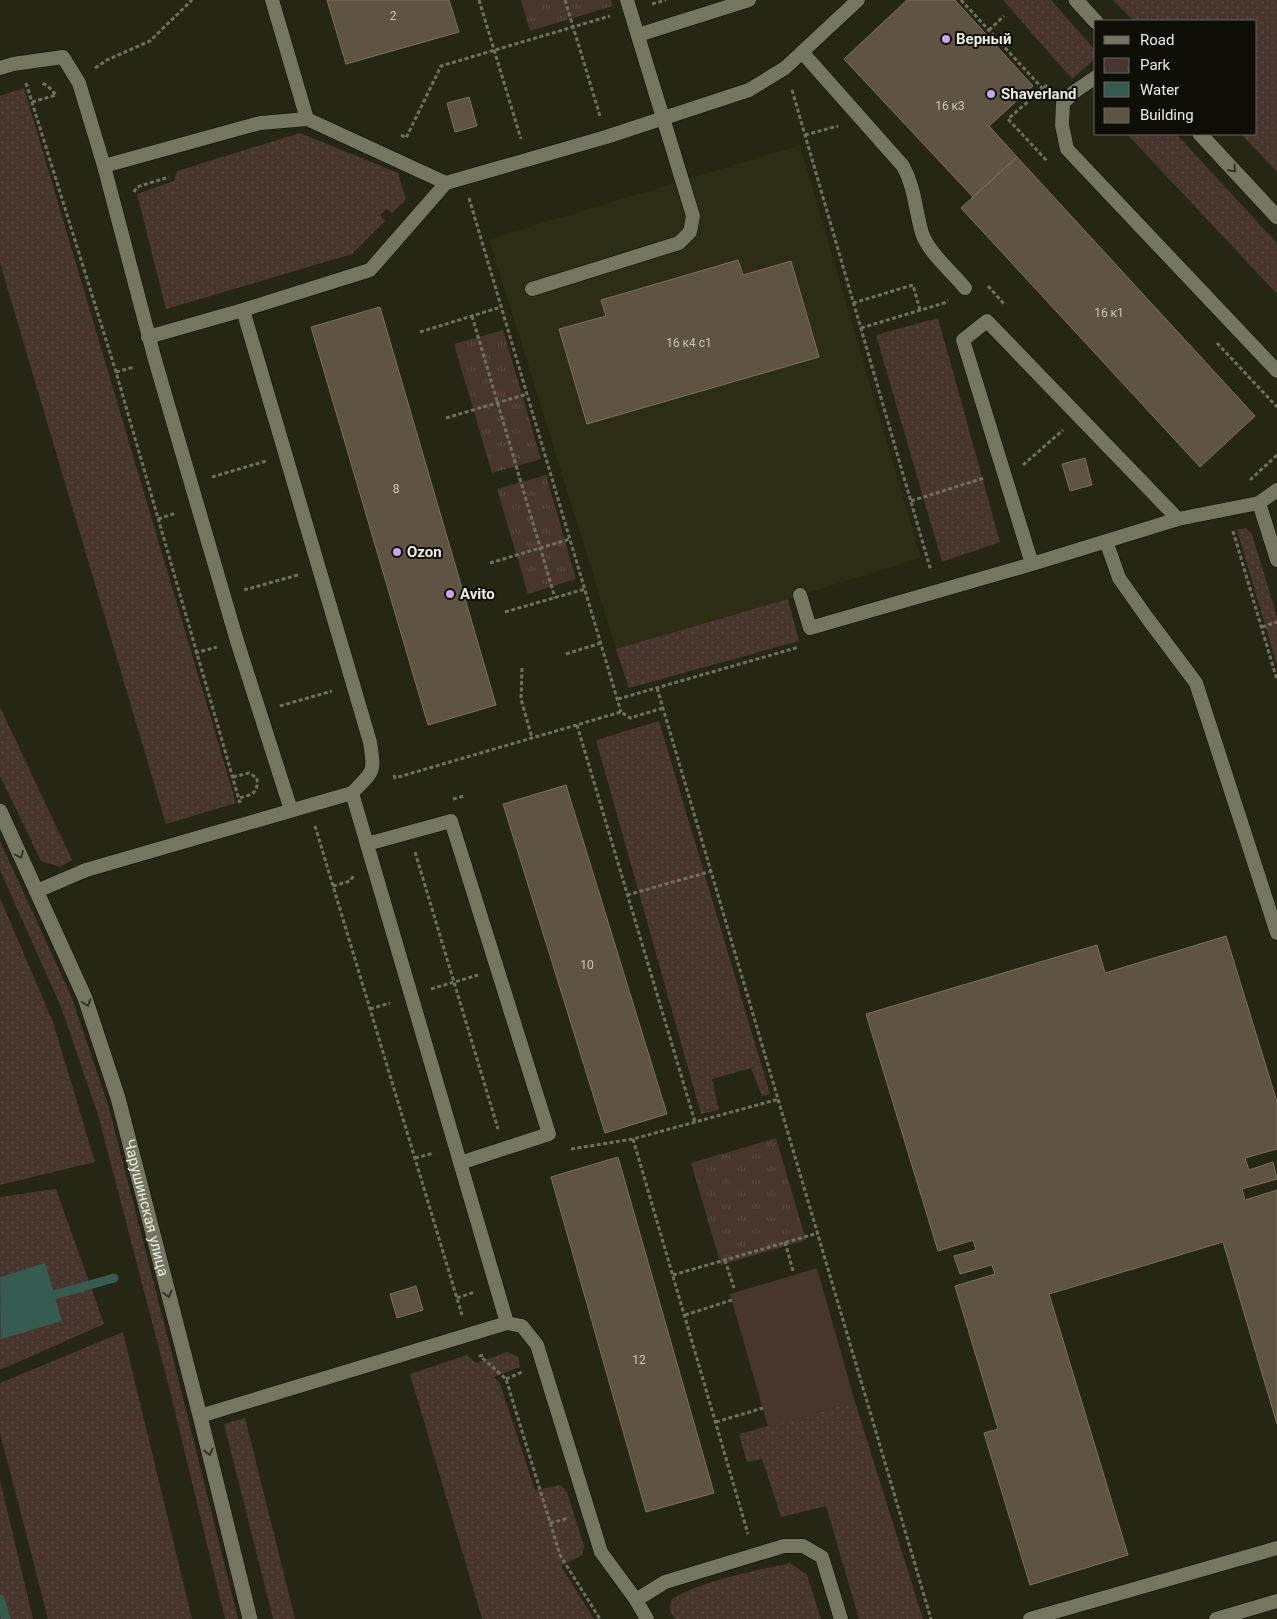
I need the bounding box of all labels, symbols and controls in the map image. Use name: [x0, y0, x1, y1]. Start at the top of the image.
house number: 2: [390, 9, 397, 23]
legend: [1094, 20, 1257, 135]
place label: Верный: [956, 30, 1012, 48]
text: Road: [1140, 31, 1174, 49]
marker: Верный: [940, 33, 952, 45]
text: Park: [1140, 56, 1171, 74]
text: Water: [1140, 81, 1179, 99]
place label: Shaverland: [1001, 85, 1077, 103]
marker: Shaverland: [985, 88, 997, 100]
house number: 16 к3: [935, 99, 965, 113]
text: Building: [1140, 106, 1194, 124]
one-way arrow: [1227, 164, 1236, 173]
house number: 16 к1: [1094, 306, 1124, 320]
house number: 16 к4 с1: [666, 336, 712, 350]
house number: 8: [393, 482, 400, 496]
place label: Ozon: [407, 543, 442, 561]
marker: Ozon: [391, 546, 403, 558]
place label: Avito: [460, 585, 495, 603]
marker: Avito: [444, 588, 456, 600]
one-way arrow: [14, 850, 25, 859]
house number: 10: [580, 958, 594, 972]
one-way arrow: [81, 998, 91, 1007]
street label: Чарушинская улица: [120, 1137, 173, 1278]
one-way arrow: [162, 1290, 173, 1299]
house number: 12: [632, 1353, 646, 1367]
one-way arrow: [203, 1447, 214, 1456]

